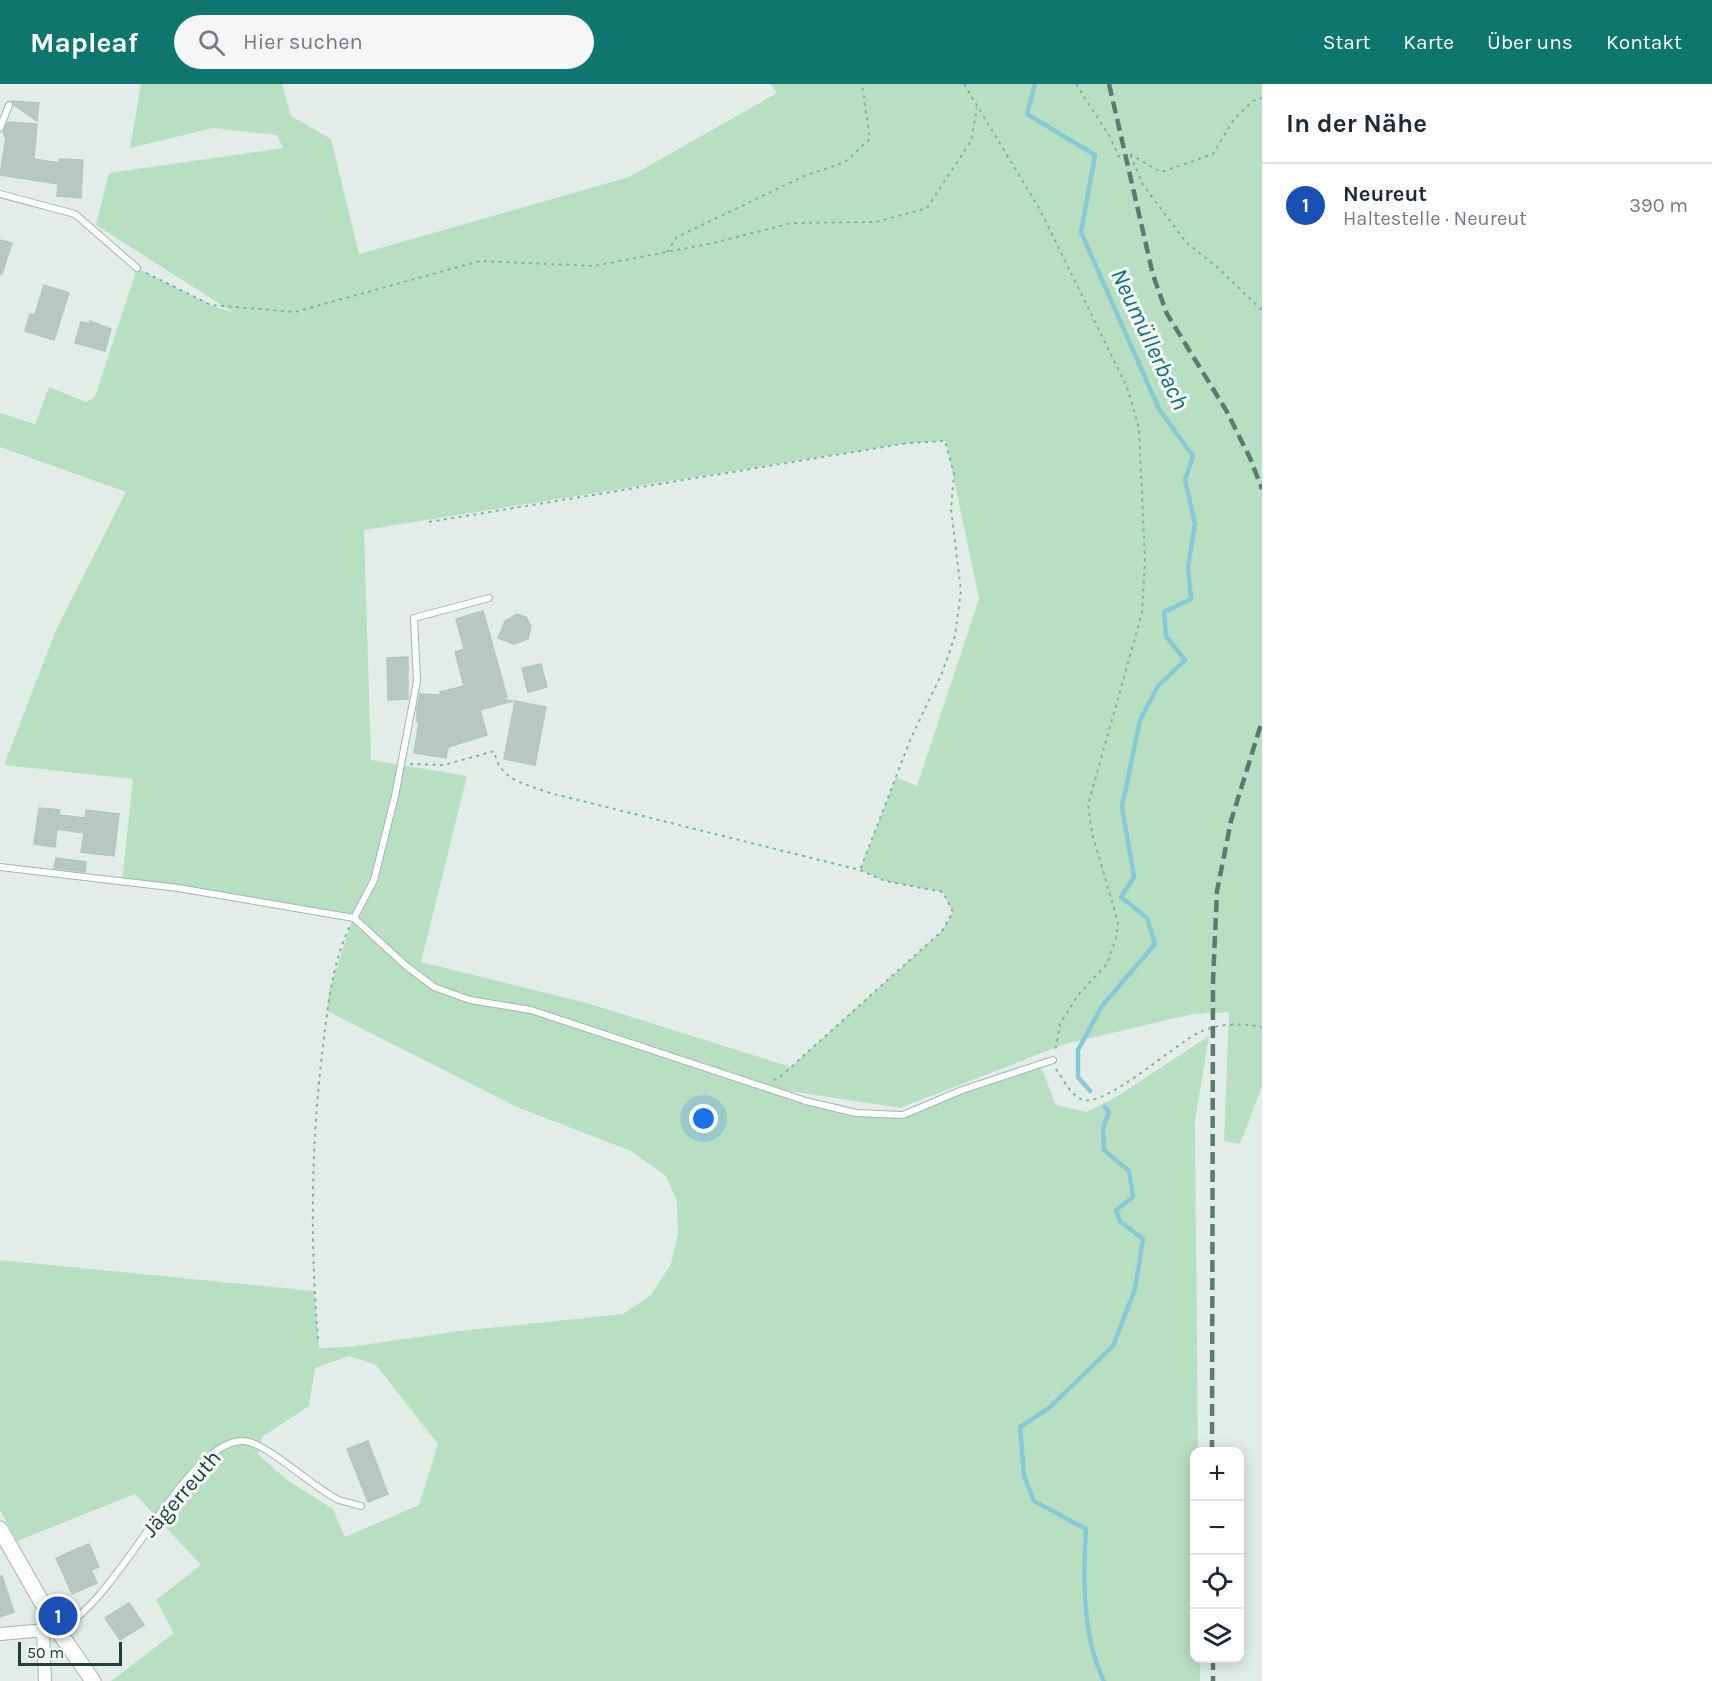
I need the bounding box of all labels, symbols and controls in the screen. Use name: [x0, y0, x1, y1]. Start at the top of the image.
search box: [174, 15, 594, 69]
text: Mapleaf: [30, 26, 138, 59]
icon: search: [195, 26, 228, 59]
text: Hier suchen: [243, 29, 363, 55]
text: Start: [1323, 30, 1370, 54]
text: Karte: [1403, 30, 1454, 54]
text: Über uns: [1487, 30, 1573, 54]
text: Kontakt: [1606, 30, 1682, 54]
text: In der Nähe: [1286, 108, 1427, 139]
text: Neureut: [1343, 181, 1427, 207]
text: 1: [1302, 194, 1309, 217]
text: 390 m: [1629, 194, 1688, 217]
text: Haltestelle · Neureut: [1343, 207, 1527, 230]
water label: Neumüllerbach: [1105, 264, 1195, 414]
your location: [689, 1104, 718, 1133]
street label: Jägerreuth: [137, 1445, 227, 1542]
map controls: [1190, 1447, 1244, 1663]
button: +: [1190, 1447, 1244, 1501]
button: −: [1190, 1501, 1244, 1555]
button: locate: [1190, 1555, 1244, 1609]
pin: 1: [38, 1594, 78, 1639]
button: layers: [1190, 1609, 1244, 1663]
scale bar: [18, 1639, 122, 1666]
text: 50 m: [27, 1643, 64, 1662]

